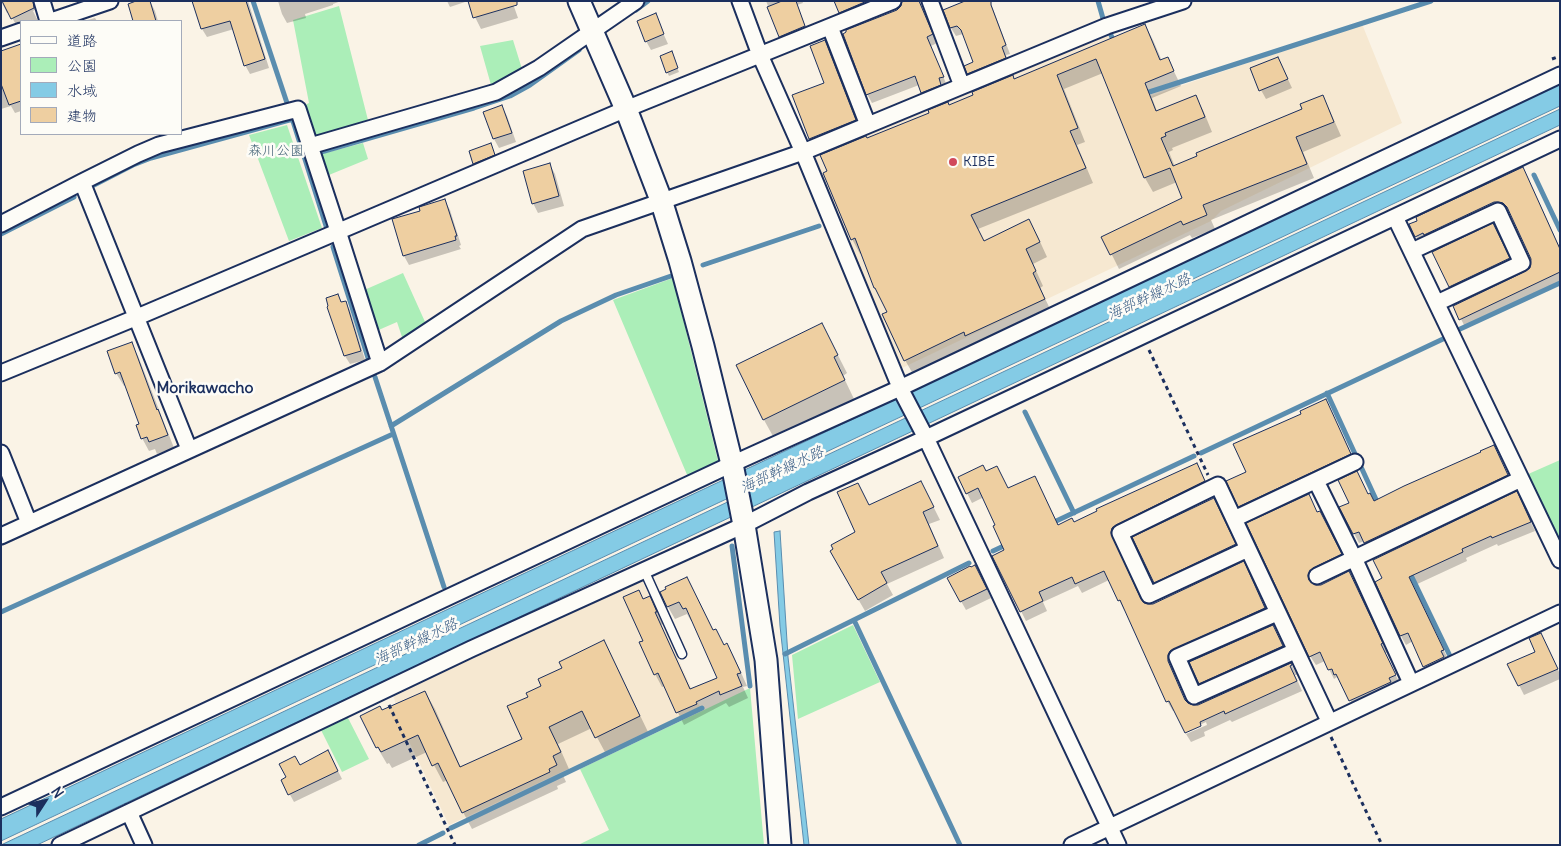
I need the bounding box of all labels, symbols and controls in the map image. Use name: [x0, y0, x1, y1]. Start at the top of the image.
legend: [20, 20, 182, 135]
text: 道路: [67, 31, 97, 50]
text: 公園: [67, 56, 97, 75]
text: 水域: [67, 81, 97, 100]
text: 建物: [67, 106, 97, 125]
park label: 森川公園: [248, 143, 304, 159]
place label: KIBE: [963, 154, 995, 170]
marker: KIBE: [947, 156, 959, 168]
water label: 海部幹線水路: [1104, 270, 1194, 324]
district label: Morikawacho: [156, 378, 254, 398]
water label: 海部幹線水路: [737, 443, 827, 497]
water label: 海部幹線水路: [371, 615, 461, 669]
north arrow: [20, 776, 70, 826]
text: N: [47, 783, 67, 802]

